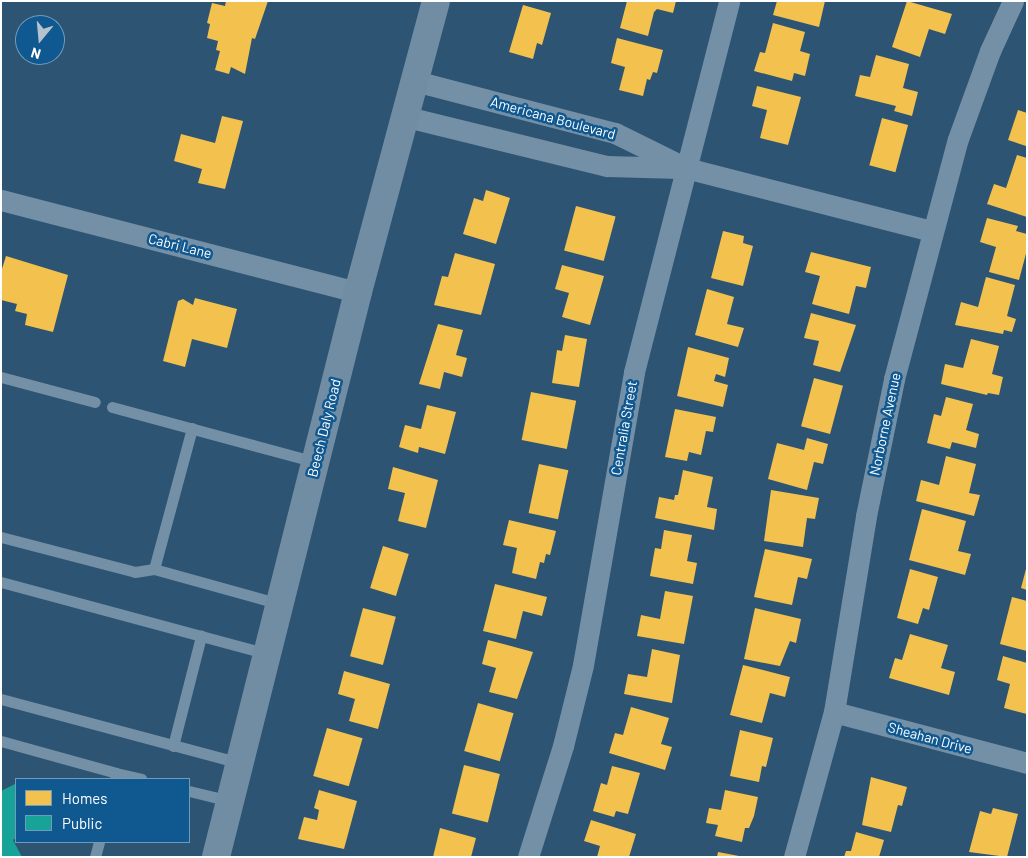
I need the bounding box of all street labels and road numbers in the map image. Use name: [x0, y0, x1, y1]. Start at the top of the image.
street label: Americana Boulevard: [489, 93, 617, 143]
street label: Cabri Lane: [147, 230, 213, 262]
street label: Norborne Avenue: [866, 371, 904, 477]
street label: Beech Daly Road: [304, 377, 344, 479]
street label: Centralia Street: [607, 379, 641, 477]
street label: Sheahan Drive: [886, 719, 974, 757]

